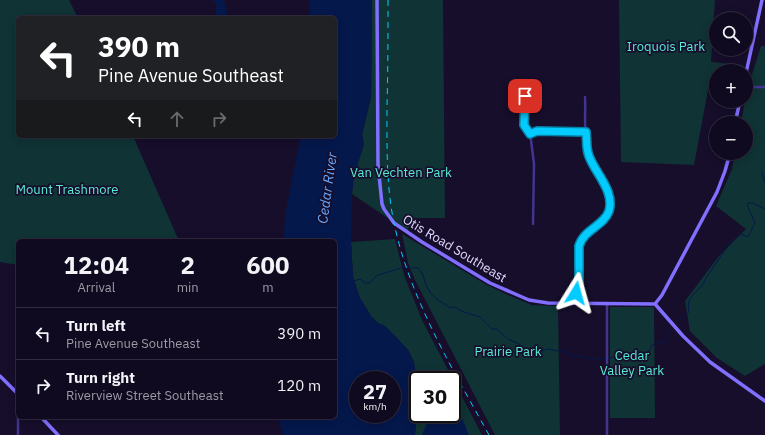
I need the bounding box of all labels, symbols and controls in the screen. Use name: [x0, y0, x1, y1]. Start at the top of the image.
map controls: [709, 12, 753, 160]
button: search: [709, 12, 753, 56]
text: 390 m: [98, 28, 180, 65]
icon: left: [32, 32, 84, 84]
park label: Iroquois Park: [627, 38, 705, 55]
text: Pine Avenue Southeast: [98, 64, 284, 87]
button: +: [709, 64, 753, 108]
pin: [508, 79, 542, 113]
icon: arrive: [514, 85, 536, 107]
icon: left: [124, 108, 146, 130]
icon: ahead: [166, 108, 188, 130]
icon: right: [208, 108, 230, 130]
button: −: [709, 116, 753, 160]
water label: Cedar River: [313, 150, 341, 225]
park label: Van Vechten Park: [350, 164, 452, 181]
park label: Mount Trashmore: [16, 181, 118, 198]
street label: Otis Road Southeast: [400, 211, 510, 286]
text: 12:04: [64, 249, 129, 281]
text: 2: [180, 249, 195, 281]
text: 600: [246, 249, 289, 281]
position arrow: [555, 272, 597, 314]
text: Arrival: [77, 279, 115, 296]
text: min: [177, 279, 199, 296]
text: m: [262, 279, 273, 296]
text: Turn left: [66, 316, 126, 335]
icon: left: [32, 323, 54, 345]
text: 390 m: [277, 324, 321, 343]
text: Pine Avenue Southeast: [66, 335, 200, 352]
park label: Prairie Park: [474, 343, 542, 360]
park label: Cedar Valley Park: [600, 347, 664, 379]
text: Turn right: [66, 368, 135, 387]
speed limit sign: 30: [409, 371, 461, 423]
icon: right: [32, 375, 54, 397]
text: 120 m: [277, 376, 321, 395]
text: 27: [363, 378, 387, 405]
text: Riverview Street Southeast: [66, 387, 223, 404]
text: km/h: [363, 400, 387, 413]

